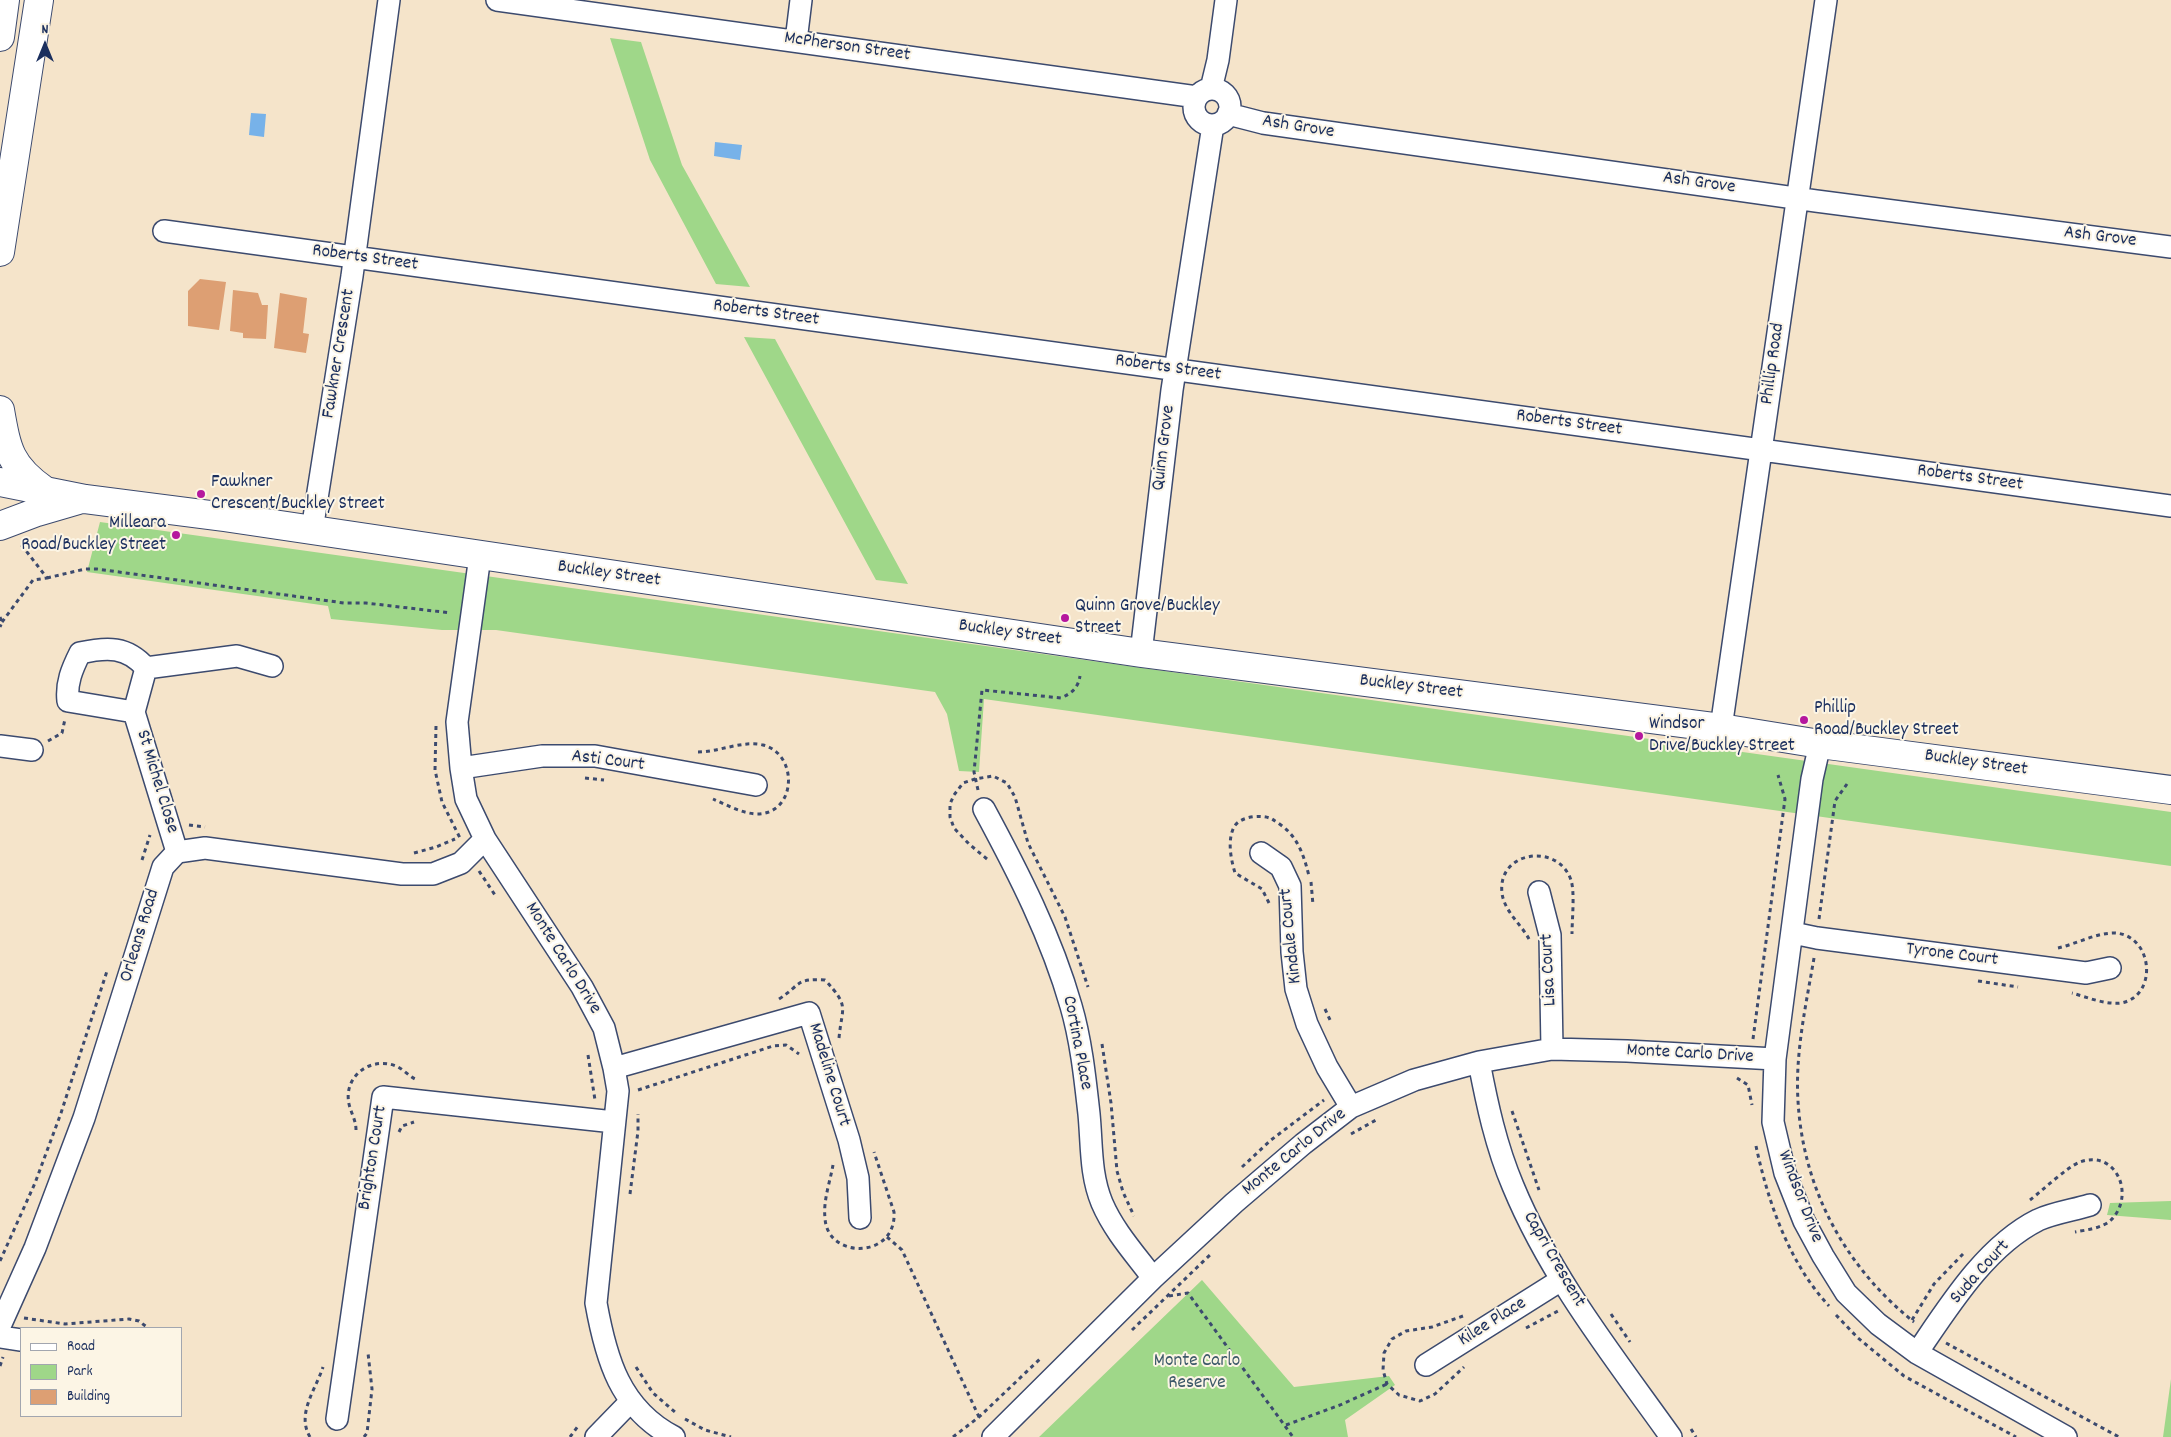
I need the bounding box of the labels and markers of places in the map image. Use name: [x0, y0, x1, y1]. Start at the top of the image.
place label: Fawkner Crescent/Buckley Street: [211, 472, 385, 516]
marker: Fawkner Crescent/Buckley Street: [195, 488, 207, 500]
place label: Milleara Road/Buckley Street: [21, 513, 166, 557]
marker: Milleara Road/Buckley Street: [170, 529, 182, 541]
place label: Quinn Grove/Buckley Street: [1075, 596, 1220, 640]
marker: Quinn Grove/Buckley Street: [1059, 612, 1071, 624]
place label: Phillip Road/Buckley Street: [1814, 698, 1959, 742]
place label: Windsor Drive/Buckley Street: [1649, 714, 1795, 758]
marker: Phillip Road/Buckley Street: [1798, 714, 1810, 726]
marker: Windsor Drive/Buckley Street: [1633, 730, 1645, 742]

